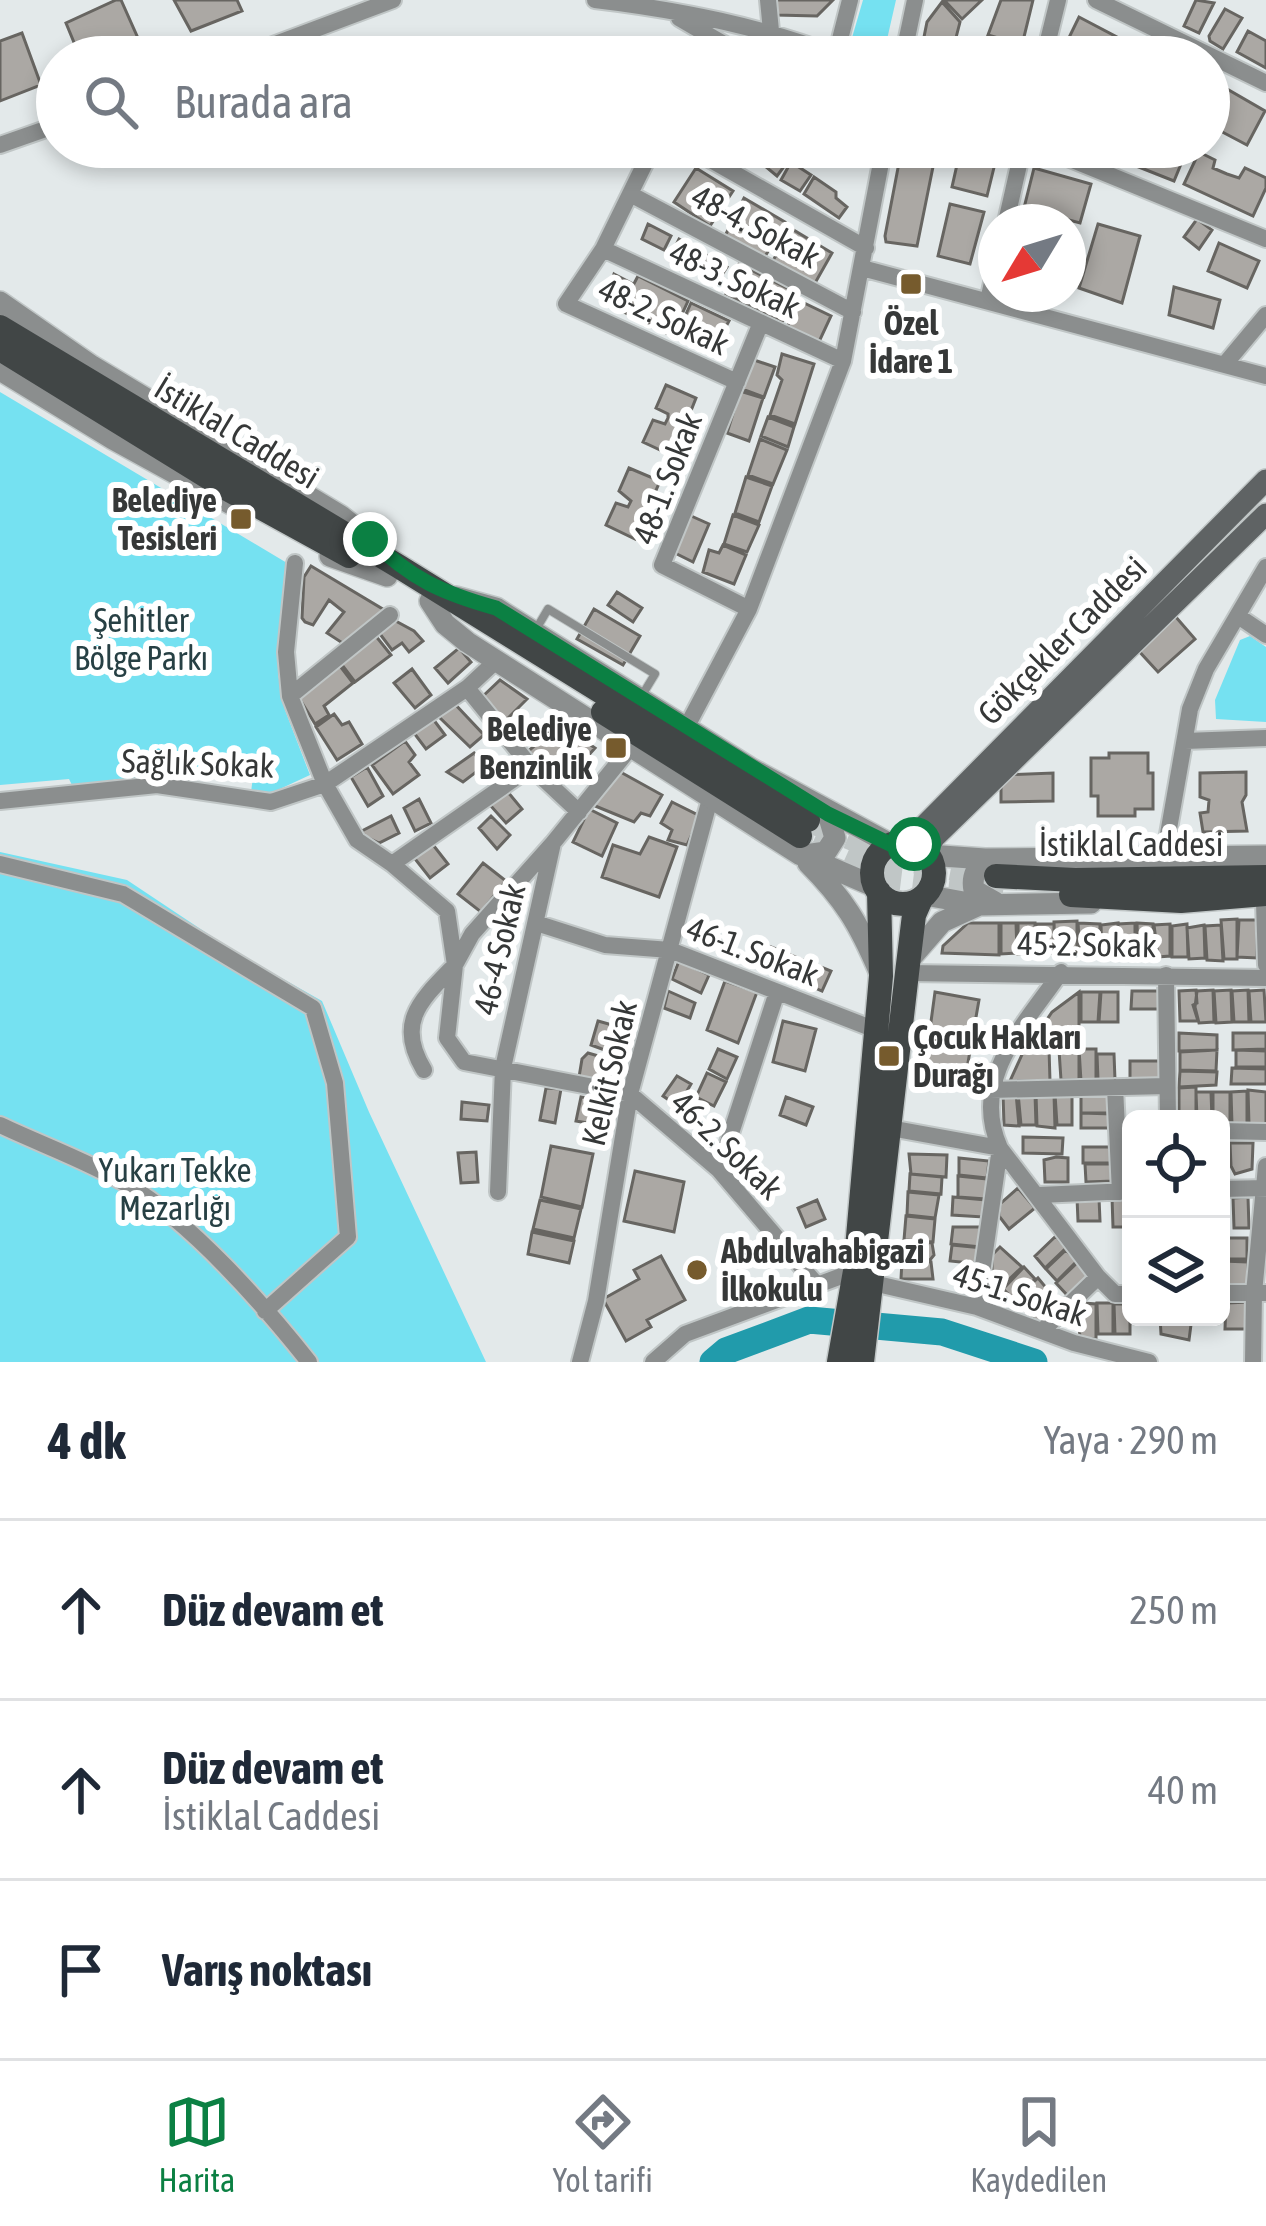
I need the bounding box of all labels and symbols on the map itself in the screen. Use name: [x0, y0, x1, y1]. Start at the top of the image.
street label: 48-4. Sokak: [686, 177, 826, 275]
north arrow: [978, 204, 1086, 312]
street label: 48-3. Sokak: [664, 232, 806, 326]
street label: 48-2. Sokak: [593, 269, 735, 363]
marker: Özel İdare 1: [898, 271, 924, 297]
place label: Özel İdare 1: [869, 304, 953, 380]
street label: İstiklal Caddesi: [148, 368, 326, 496]
street label: 48-1. Sokak: [625, 407, 709, 549]
place label: Belediye Tesisleri: [112, 481, 217, 557]
marker: Belediye Tesisleri: [228, 506, 254, 532]
route end: [343, 512, 397, 566]
street label: Gökçekler Caddesi: [970, 548, 1154, 732]
park label: Şehitler Bölge Parkı: [74, 601, 208, 677]
place label: Belediye Benzinlik: [479, 710, 592, 786]
marker: Belediye Benzinlik: [603, 735, 629, 761]
street label: Sağlık Sokak: [121, 741, 275, 785]
route start: [887, 817, 941, 871]
street label: İstiklal Caddesi: [1039, 825, 1223, 863]
street label: 46-4 Sokak: [466, 880, 532, 1018]
street label: 46-1. Sokak: [682, 909, 824, 993]
street label: 45-2. Sokak: [1017, 924, 1157, 964]
street label: Kelkit Sokak: [574, 997, 644, 1149]
place label: Çocuk Hakları Durağı: [913, 1018, 1081, 1094]
marker: Çocuk Hakları Durağı: [876, 1043, 902, 1069]
street label: 46-2. Sokak: [664, 1083, 790, 1207]
park label: Yukarı Tekke Mezarlığı: [98, 1151, 252, 1227]
place label: Abdulvahabigazi İlkokulu: [720, 1232, 924, 1308]
street label: 45-1. Sokak: [949, 1255, 1091, 1333]
marker: Abdulvahabigazi İlkokulu: [684, 1257, 710, 1283]

